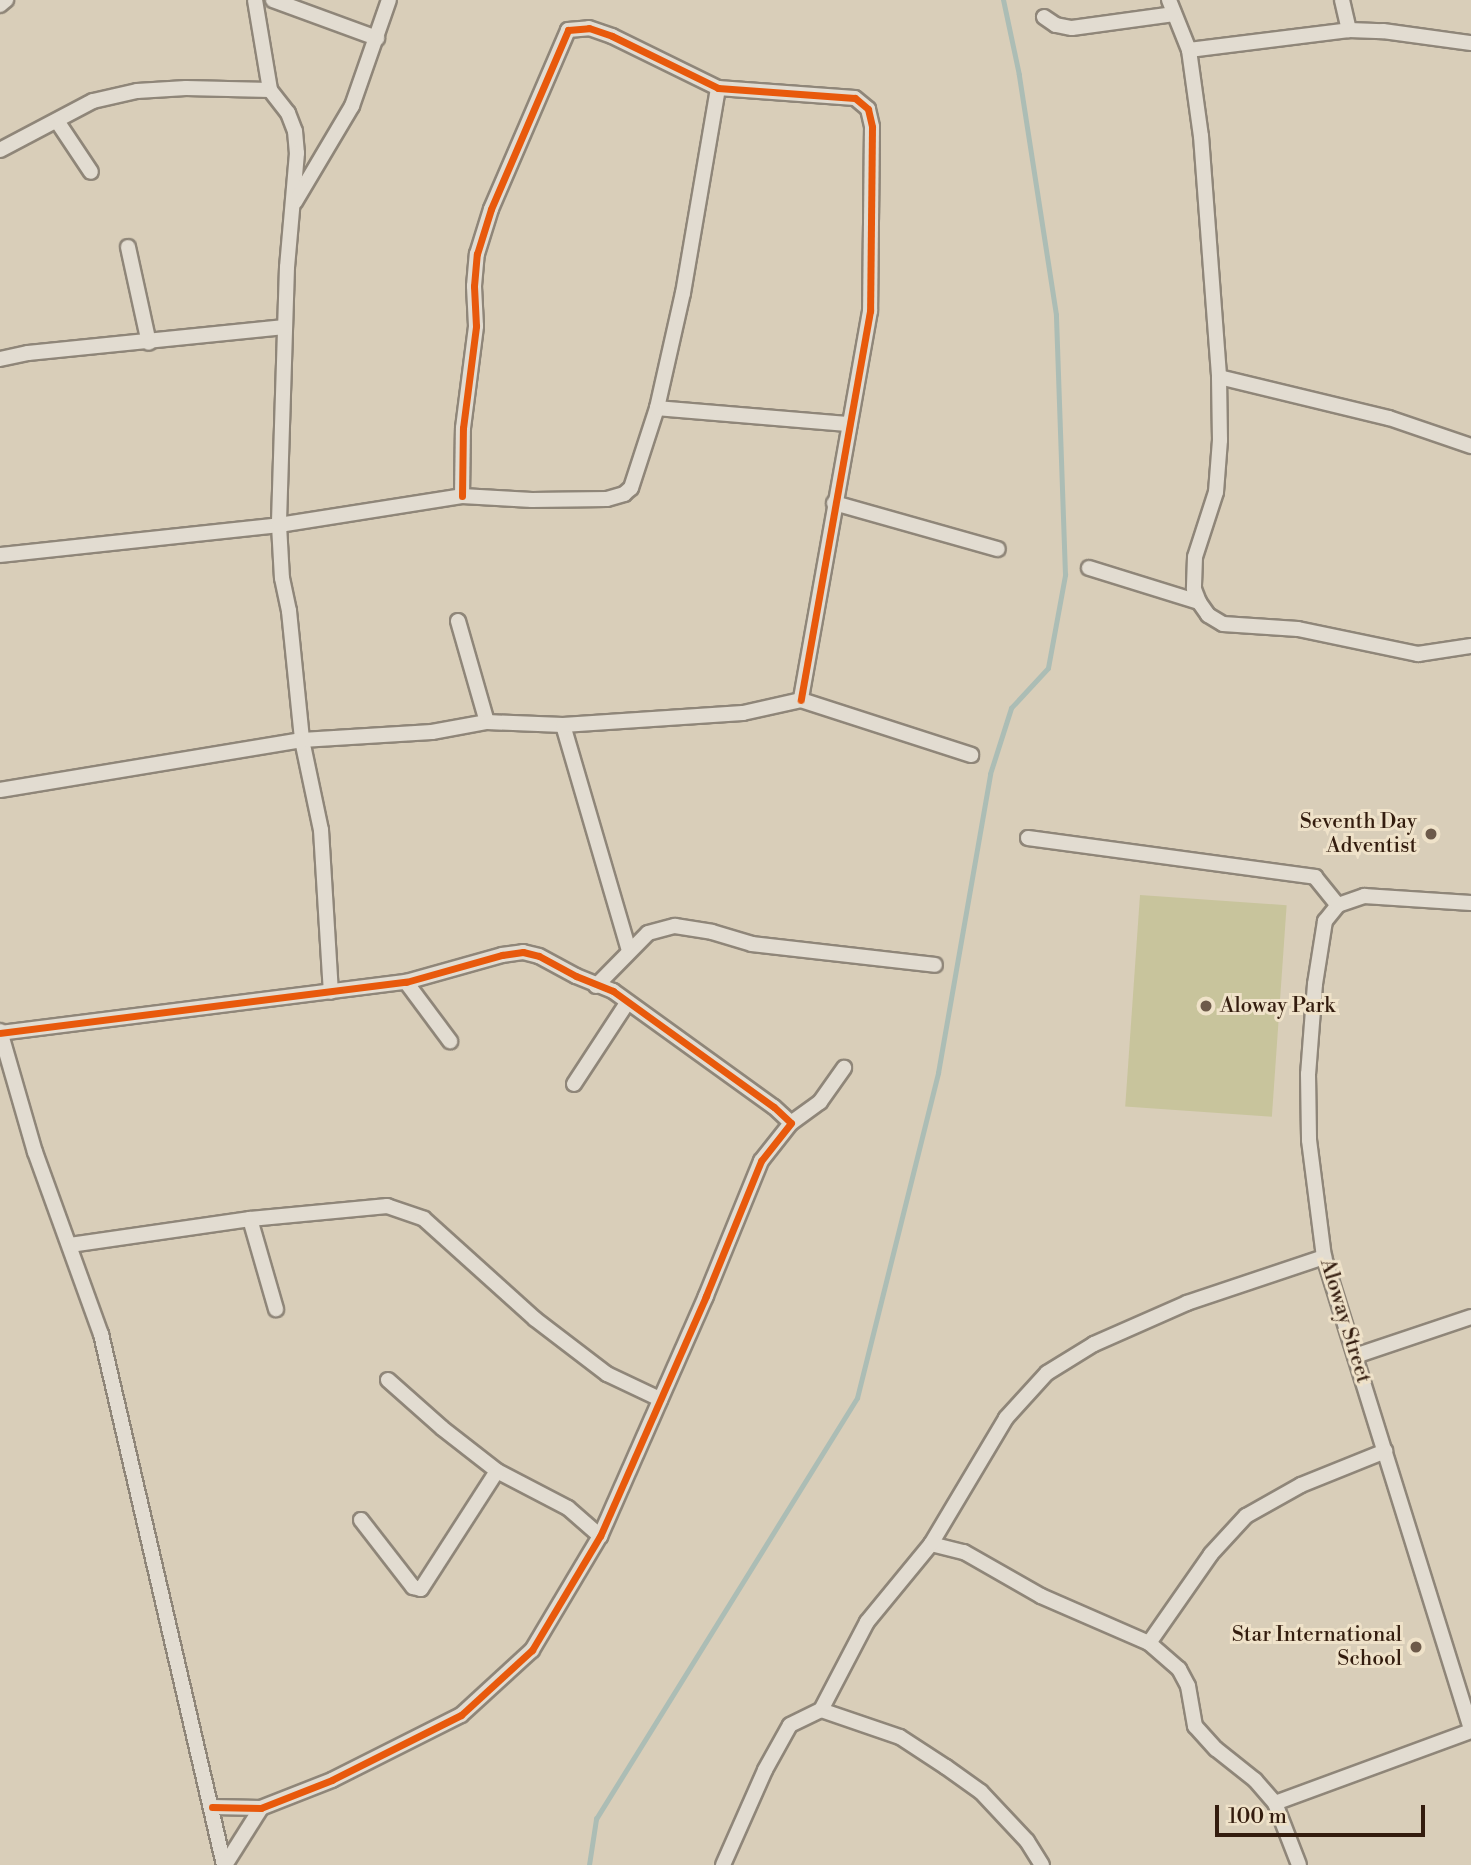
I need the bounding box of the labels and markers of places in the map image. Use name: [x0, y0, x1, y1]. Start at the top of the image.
place label: Seventh Day Adventist: [1300, 809, 1417, 859]
marker: Seventh Day Adventist: [1423, 826, 1439, 842]
place label: Aloway Park: [1220, 993, 1335, 1019]
marker: Aloway Park: [1198, 998, 1214, 1014]
place label: Star International School: [1232, 1622, 1402, 1672]
marker: Star International School: [1408, 1639, 1424, 1655]

